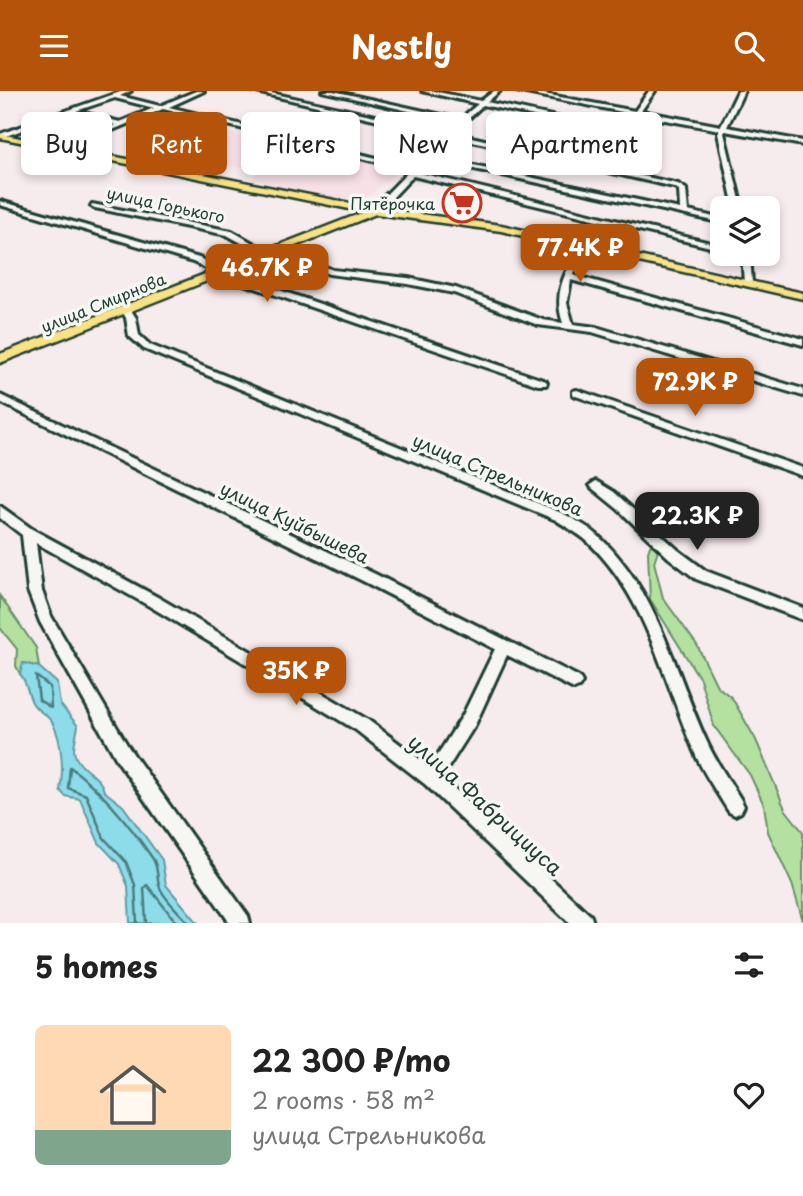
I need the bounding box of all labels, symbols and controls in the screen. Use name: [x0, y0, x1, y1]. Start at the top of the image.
text: Nestly: [351, 22, 452, 70]
icon: menu: [35, 27, 73, 65]
icon: search: [730, 27, 768, 65]
chip: Buy: [21, 112, 112, 175]
chip: Rent: [126, 112, 227, 175]
chip: Filters: [241, 112, 360, 175]
chip: New: [374, 112, 472, 175]
chip: Apartment: [486, 112, 662, 175]
street label: улица Горького: [105, 180, 227, 228]
supermarket icon: Пятёрочка: [441, 182, 483, 224]
place label: Пятёрочка: [350, 191, 435, 215]
map controls: [710, 196, 780, 266]
button: layers: [710, 196, 780, 266]
pin: 77.4K ₽: [515, 225, 645, 284]
text: 77.4K ₽: [537, 229, 623, 264]
pin: 46.7K ₽: [202, 245, 332, 304]
text: 46.7K ₽: [222, 249, 312, 284]
street label: улица Смирнова: [37, 266, 169, 338]
pin: 72.9K ₽: [630, 359, 760, 418]
text: 72.9K ₽: [652, 363, 738, 398]
street label: улица Стрельникова: [409, 426, 588, 522]
street label: улица Куйбышева: [216, 474, 375, 570]
pin: 22.3K ₽: [632, 493, 762, 552]
text: 22.3K ₽: [651, 497, 743, 532]
pin: 35K ₽: [247, 647, 345, 707]
text: 35K ₽: [262, 652, 330, 687]
street label: улица Фабрициуса: [401, 726, 571, 882]
text: 5 homes: [35, 943, 158, 988]
icon: filters: [730, 946, 768, 984]
text: 22 300 ₽/mo: [252, 1037, 450, 1082]
icon: home: [91, 1053, 175, 1137]
icon: heart: [730, 1076, 768, 1114]
text: 2 rooms · 58 m²: [252, 1082, 435, 1117]
text: улица Стрельникова: [252, 1117, 486, 1152]

